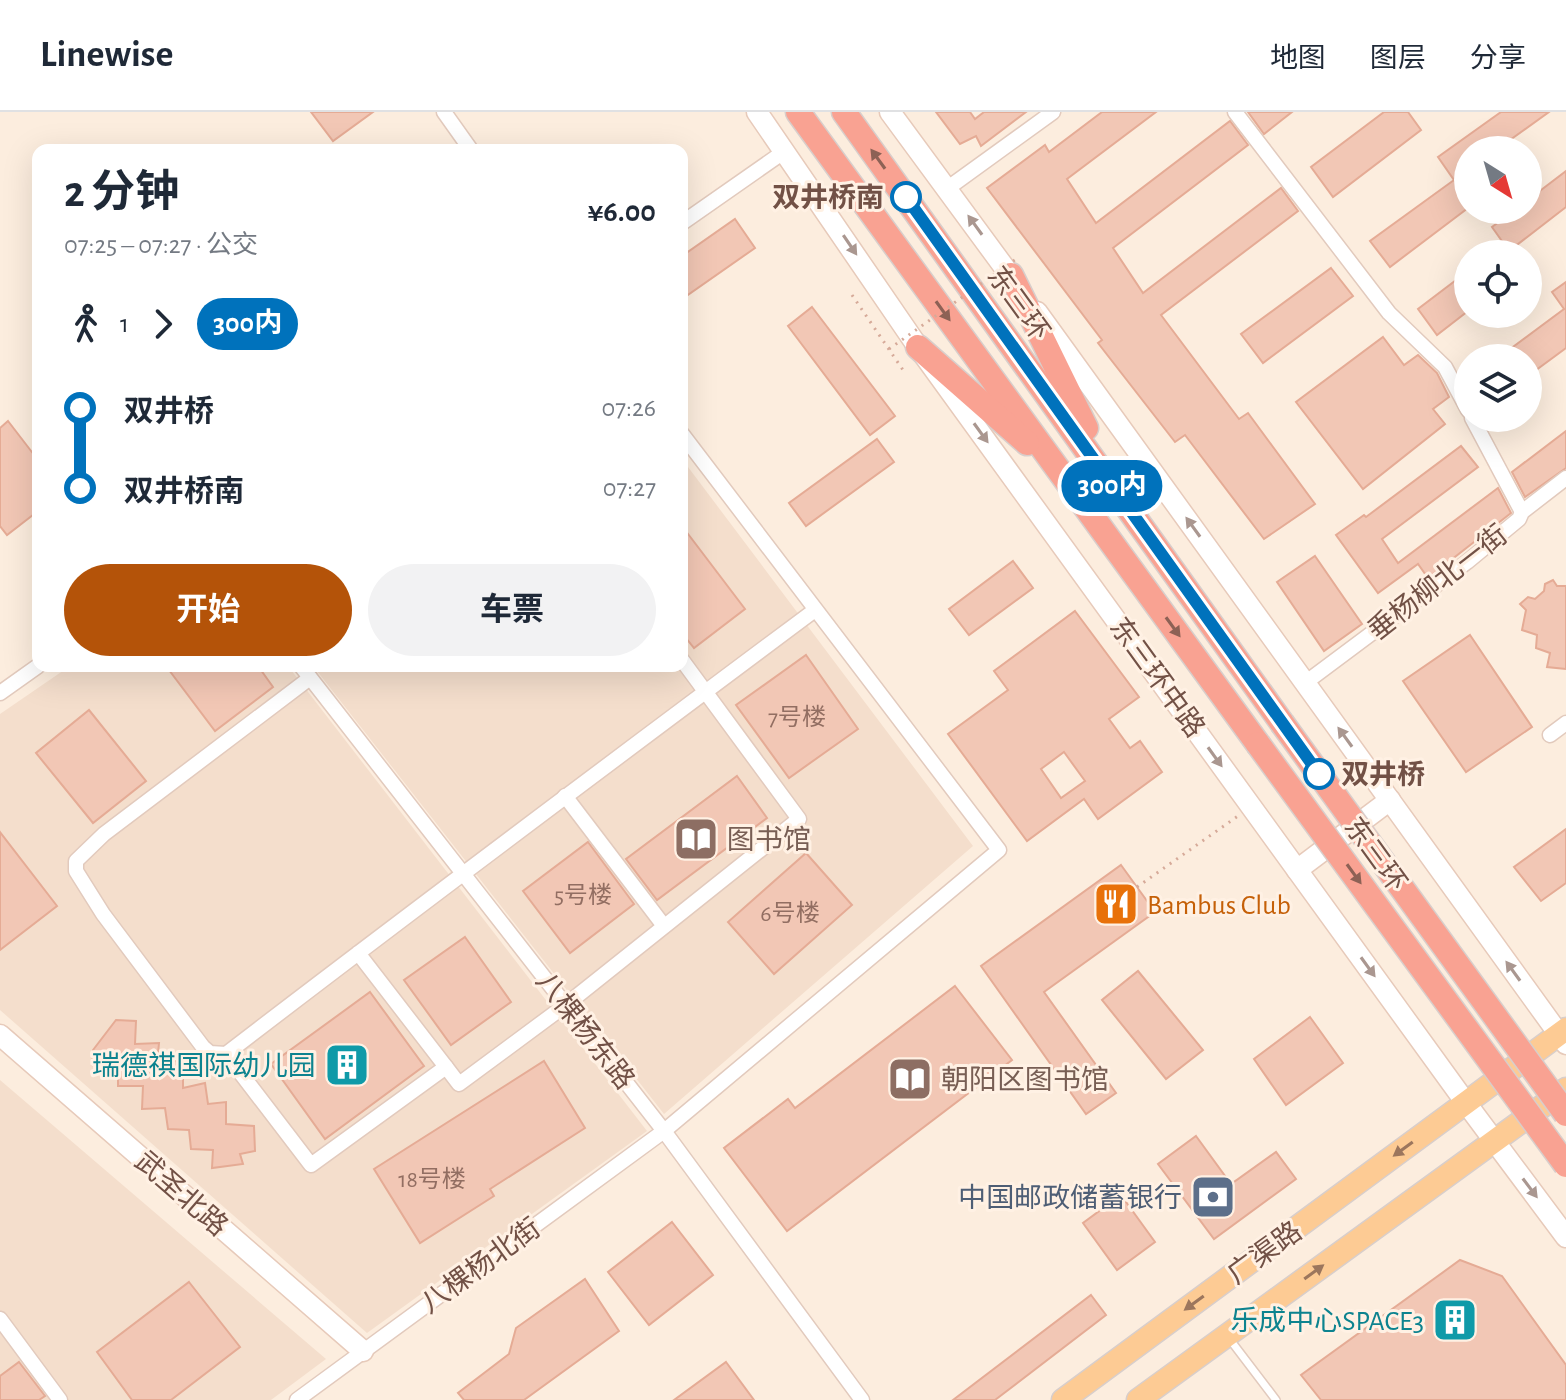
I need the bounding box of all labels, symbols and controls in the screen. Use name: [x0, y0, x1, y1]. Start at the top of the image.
text: Linewise: [40, 36, 173, 74]
text: 地图: [1270, 45, 1326, 73]
text: 图层: [1370, 45, 1426, 73]
text: 分享: [1470, 45, 1526, 73]
north arrow: [1454, 136, 1542, 224]
map controls: [1454, 136, 1542, 432]
one-way arrow: [871, 149, 886, 170]
text: 2 分钟: [64, 171, 179, 215]
marker: 双井桥南: [891, 182, 921, 212]
place label: 双井桥南: [772, 183, 884, 213]
text: ¥6.00: [588, 197, 656, 227]
one-way arrow: [968, 215, 983, 236]
text: 07:25 – 07:27 · 公交: [64, 232, 258, 258]
one-way arrow: [842, 235, 857, 256]
button: locate: [1454, 240, 1542, 328]
street label: 东三环: [981, 261, 1055, 346]
one-way arrow: [934, 300, 950, 321]
icon: walk: [64, 302, 108, 346]
icon: forward: [141, 302, 185, 346]
text: 300内: [213, 310, 282, 338]
text: 1: [120, 311, 129, 337]
button: layers: [1454, 344, 1542, 432]
text: 07:26: [601, 395, 656, 421]
text: 双井桥: [124, 397, 214, 427]
one-way arrow: [972, 423, 988, 443]
line badge: 300内: [1056, 460, 1168, 512]
text: 300内: [1077, 472, 1147, 500]
text: 07:27: [603, 475, 656, 501]
text: 双井桥南: [124, 477, 244, 507]
one-way arrow: [1185, 516, 1201, 537]
street label: 垂杨柳北一街: [1362, 519, 1513, 646]
button: 开始: [64, 564, 352, 656]
button: 车票: [368, 564, 656, 656]
street label: 东三环中路: [1104, 612, 1210, 743]
one-way arrow: [1165, 617, 1181, 638]
house number: 7号楼: [768, 704, 826, 730]
one-way arrow: [1338, 727, 1353, 748]
one-way arrow: [1207, 746, 1223, 768]
marker: 双井桥: [1304, 759, 1334, 789]
place label: 双井桥: [1341, 760, 1425, 790]
street label: 东三环: [1338, 812, 1412, 897]
library icon: 图书馆: [672, 815, 720, 863]
place label: 图书馆: [727, 825, 811, 855]
one-way arrow: [1346, 864, 1361, 885]
restaurant icon: Bambus Club: [1092, 880, 1140, 928]
house number: 5号楼: [554, 882, 612, 908]
place label: Bambus Club: [1147, 892, 1291, 920]
house number: 6号楼: [760, 900, 820, 926]
one-way arrow: [1360, 957, 1375, 978]
one-way arrow: [1506, 961, 1522, 981]
street label: 八棵杨东路: [530, 966, 640, 1095]
building icon: 瑞德祺国际幼儿园: [323, 1041, 371, 1089]
place label: 瑞德祺国际幼儿园: [92, 1051, 316, 1081]
library icon: 朝阳区图书馆: [886, 1055, 934, 1103]
place label: 朝阳区图书馆: [941, 1065, 1109, 1095]
one-way arrow: [1393, 1141, 1414, 1157]
street label: 武圣北路: [129, 1146, 233, 1242]
house number: 18号楼: [398, 1166, 466, 1192]
bank icon: 中国邮政储蓄银行: [1189, 1173, 1237, 1221]
one-way arrow: [1522, 1178, 1538, 1199]
place label: 中国邮政储蓄银行: [958, 1183, 1182, 1213]
street label: 八棵杨北街: [415, 1213, 546, 1319]
street label: 广渠路: [1222, 1216, 1307, 1290]
one-way arrow: [1304, 1264, 1325, 1280]
one-way arrow: [1184, 1295, 1204, 1311]
building icon: 乐成中心SPACE3: [1431, 1296, 1479, 1344]
place label: 乐成中心SPACE3: [1230, 1306, 1424, 1336]

